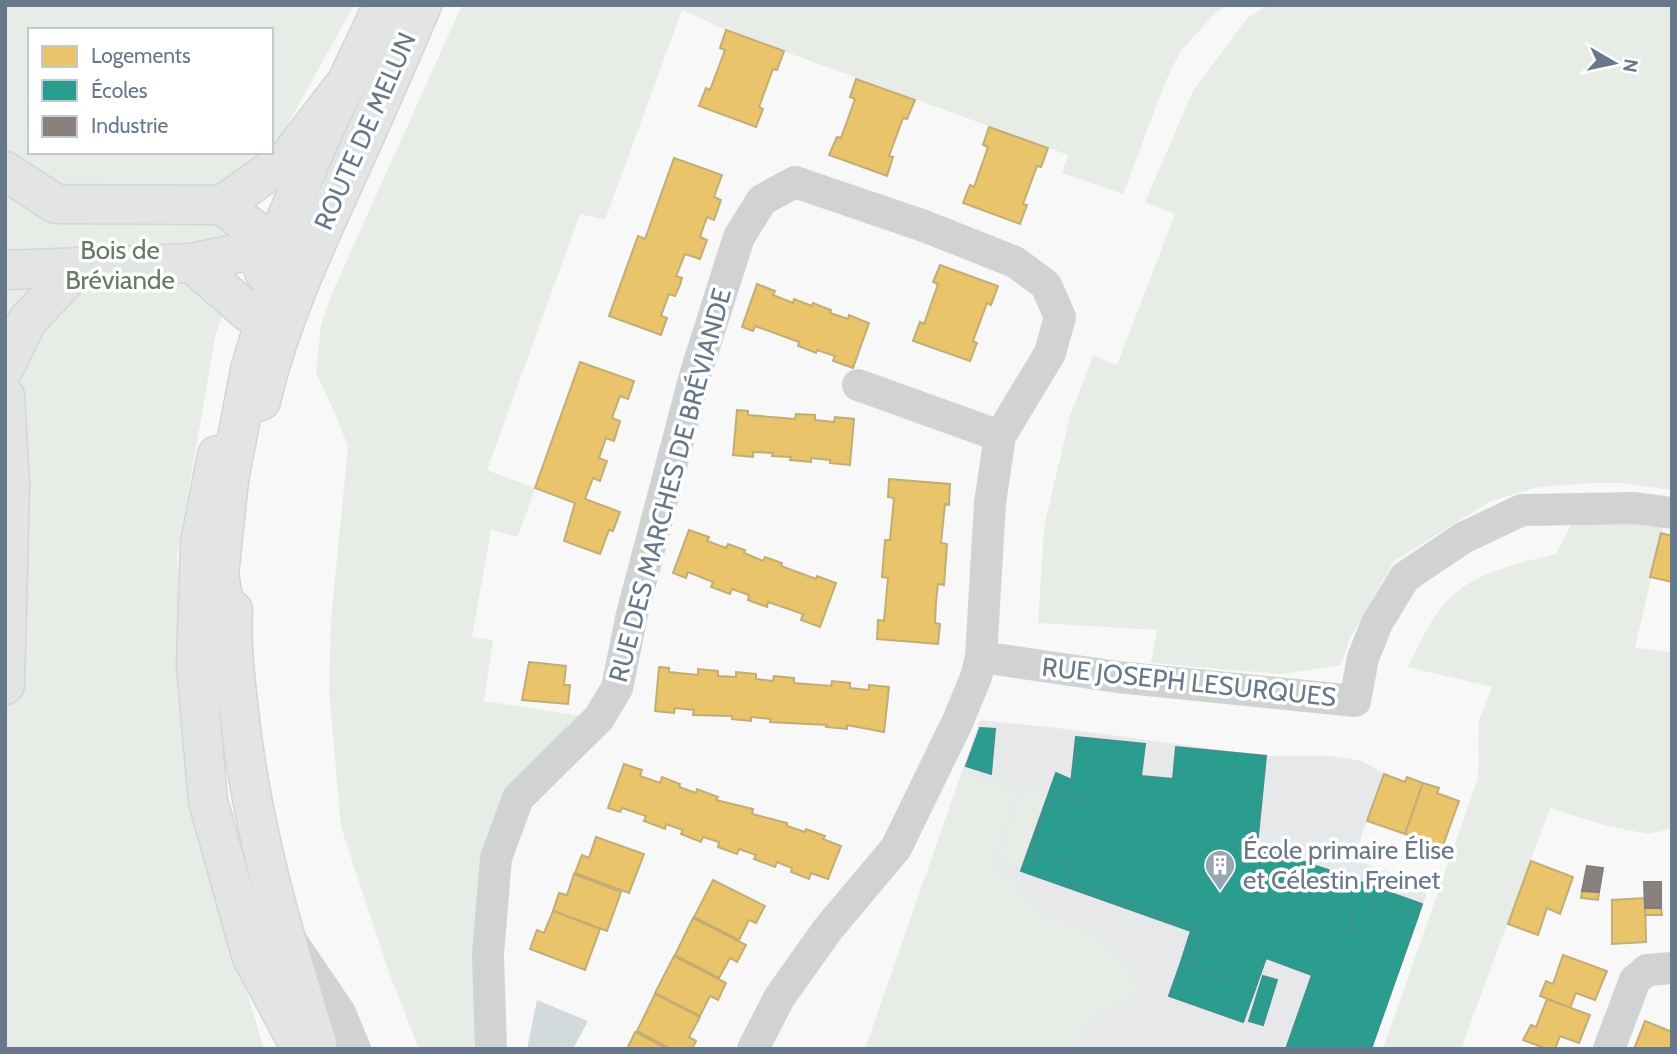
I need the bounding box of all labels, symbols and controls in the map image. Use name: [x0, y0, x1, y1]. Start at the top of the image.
street label: ROUTE DE MELUN: [307, 27, 423, 235]
legend: [28, 28, 273, 154]
north arrow: [1579, 28, 1649, 98]
text: Logements: [91, 43, 191, 68]
text: N: [1618, 57, 1643, 74]
text: Écoles: [91, 78, 148, 103]
text: Industrie: [91, 113, 168, 138]
park label: Bois de Bréviande: [65, 234, 175, 296]
street label: RUE DES MARCHES DE BRÉVIANDE: [602, 284, 738, 686]
street label: RUE JOSEPH LESURQUES: [1040, 651, 1338, 713]
place label: École primaire Élise et Célestin Freinet: [1243, 834, 1454, 896]
building icon: École primaire Élise et Célestin Freinet: [1203, 848, 1237, 892]

